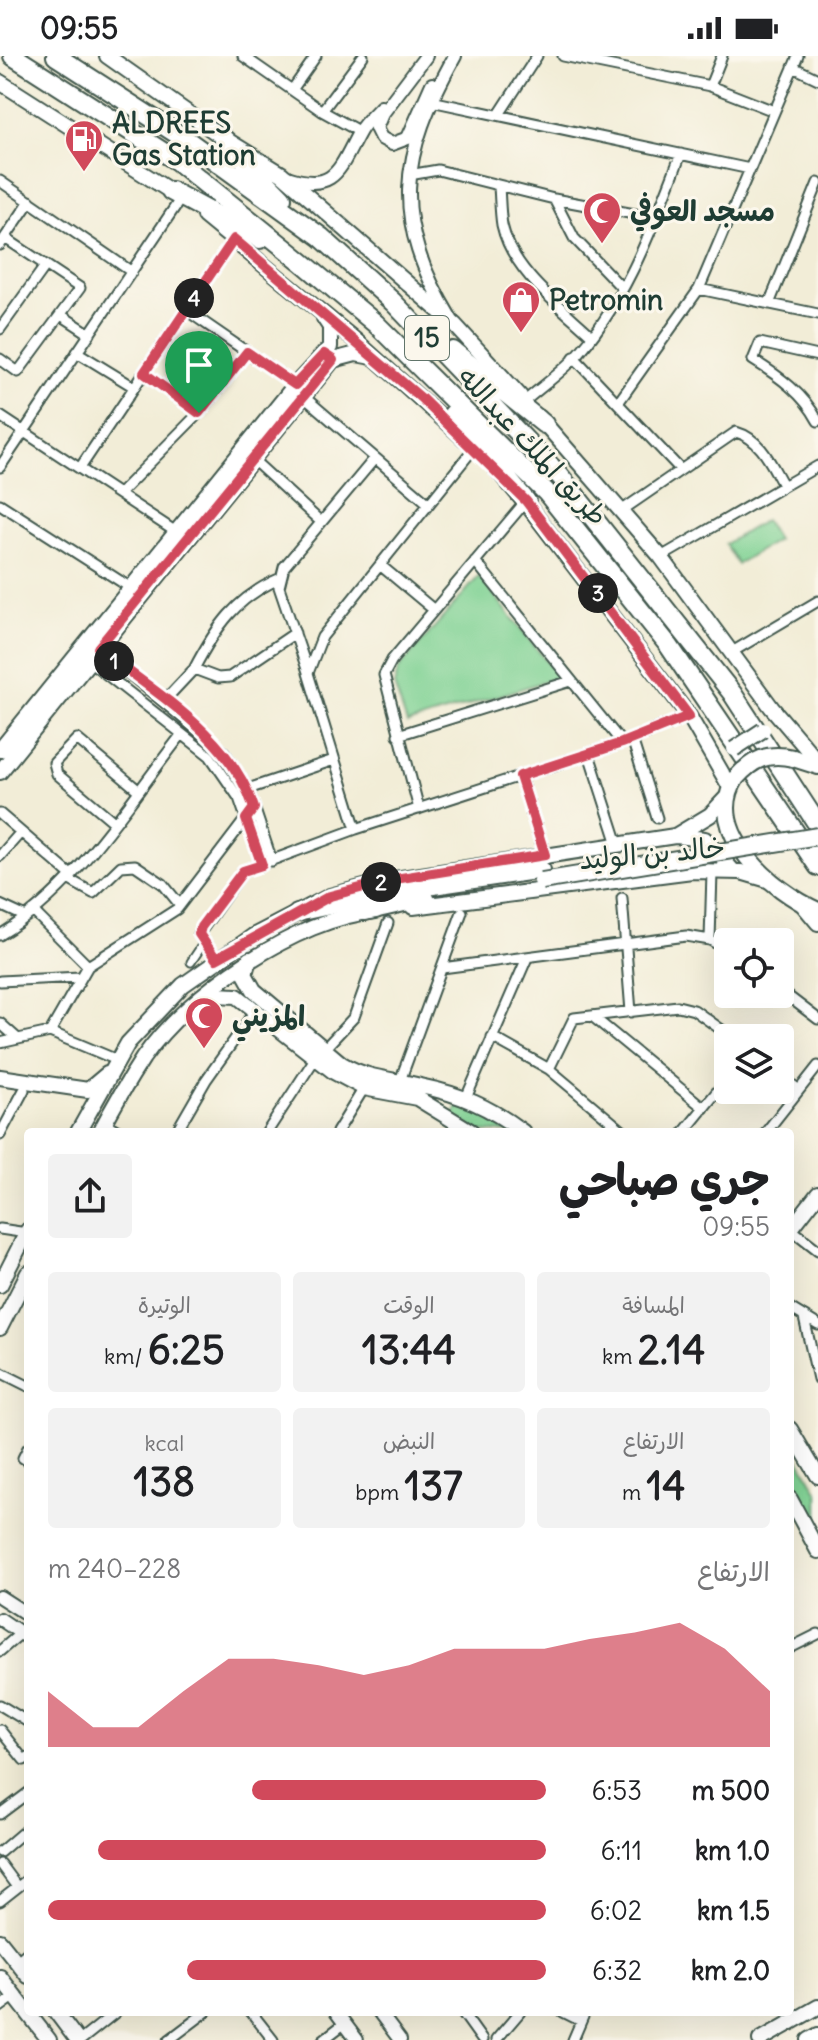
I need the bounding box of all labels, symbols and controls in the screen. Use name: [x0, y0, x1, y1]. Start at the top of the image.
text: 09:55: [40, 9, 118, 47]
place label: ALDREES Gas Station: [112, 105, 256, 173]
fuel station icon: ALDREES Gas Station: [63, 118, 105, 173]
mosque icon: مسجد العوفي: [581, 190, 623, 245]
place label: مسجد العوفي: [630, 192, 775, 232]
pin: 4: [174, 278, 214, 318]
shop icon: Petromin: [500, 279, 542, 334]
place label: Petromin: [549, 282, 663, 318]
text: 4: [188, 284, 200, 312]
road number: 15: [405, 316, 449, 360]
pin: [165, 331, 233, 413]
icon: arrive: [177, 343, 221, 387]
street label: طريق الملك عبدالله: [450, 359, 616, 533]
pin: 3: [578, 573, 618, 613]
text: 3: [592, 579, 604, 607]
pin: 1: [94, 641, 134, 681]
text: 1: [110, 647, 118, 675]
street label: خالد بن الوليد: [577, 829, 727, 878]
pin: 2: [361, 862, 401, 902]
text: 2: [375, 868, 387, 896]
map controls: [714, 928, 794, 1104]
button: locate: [714, 928, 794, 1008]
mosque icon: المزيني: [183, 995, 225, 1050]
place label: المزيني: [232, 998, 305, 1042]
button: layers: [714, 1024, 794, 1104]
text: جري صباحي: [559, 1152, 770, 1207]
button: share: [48, 1154, 132, 1238]
text: 09:55: [702, 1210, 770, 1243]
text: الوتيرة: [138, 1291, 191, 1319]
text: الوقت: [383, 1291, 435, 1319]
text: المسافة: [622, 1291, 685, 1319]
text: 6:25: [148, 1325, 225, 1375]
text: 13:44: [362, 1325, 456, 1375]
text: 2.14: [638, 1325, 705, 1375]
text: /km: [104, 1342, 148, 1370]
text: km: [602, 1342, 638, 1370]
text: النبض: [383, 1427, 435, 1455]
text: الارتفاع: [623, 1427, 685, 1455]
text: kcal: [145, 1429, 184, 1457]
text: 138: [134, 1457, 195, 1507]
text: 137: [405, 1461, 463, 1511]
text: 14: [646, 1461, 685, 1511]
text: bpm: [355, 1478, 405, 1506]
text: m: [622, 1478, 646, 1506]
text: 228–240 m: [48, 1552, 181, 1585]
text: الارتفاع: [697, 1555, 770, 1588]
text: 6:53: [591, 1774, 642, 1807]
text: 500 m: [692, 1774, 770, 1807]
text: 6:11: [600, 1834, 642, 1867]
text: 1.0 km: [695, 1834, 770, 1867]
text: 6:02: [590, 1894, 642, 1927]
text: 1.5 km: [697, 1894, 770, 1927]
text: 6:32: [592, 1954, 642, 1987]
text: 2.0 km: [691, 1954, 770, 1987]

